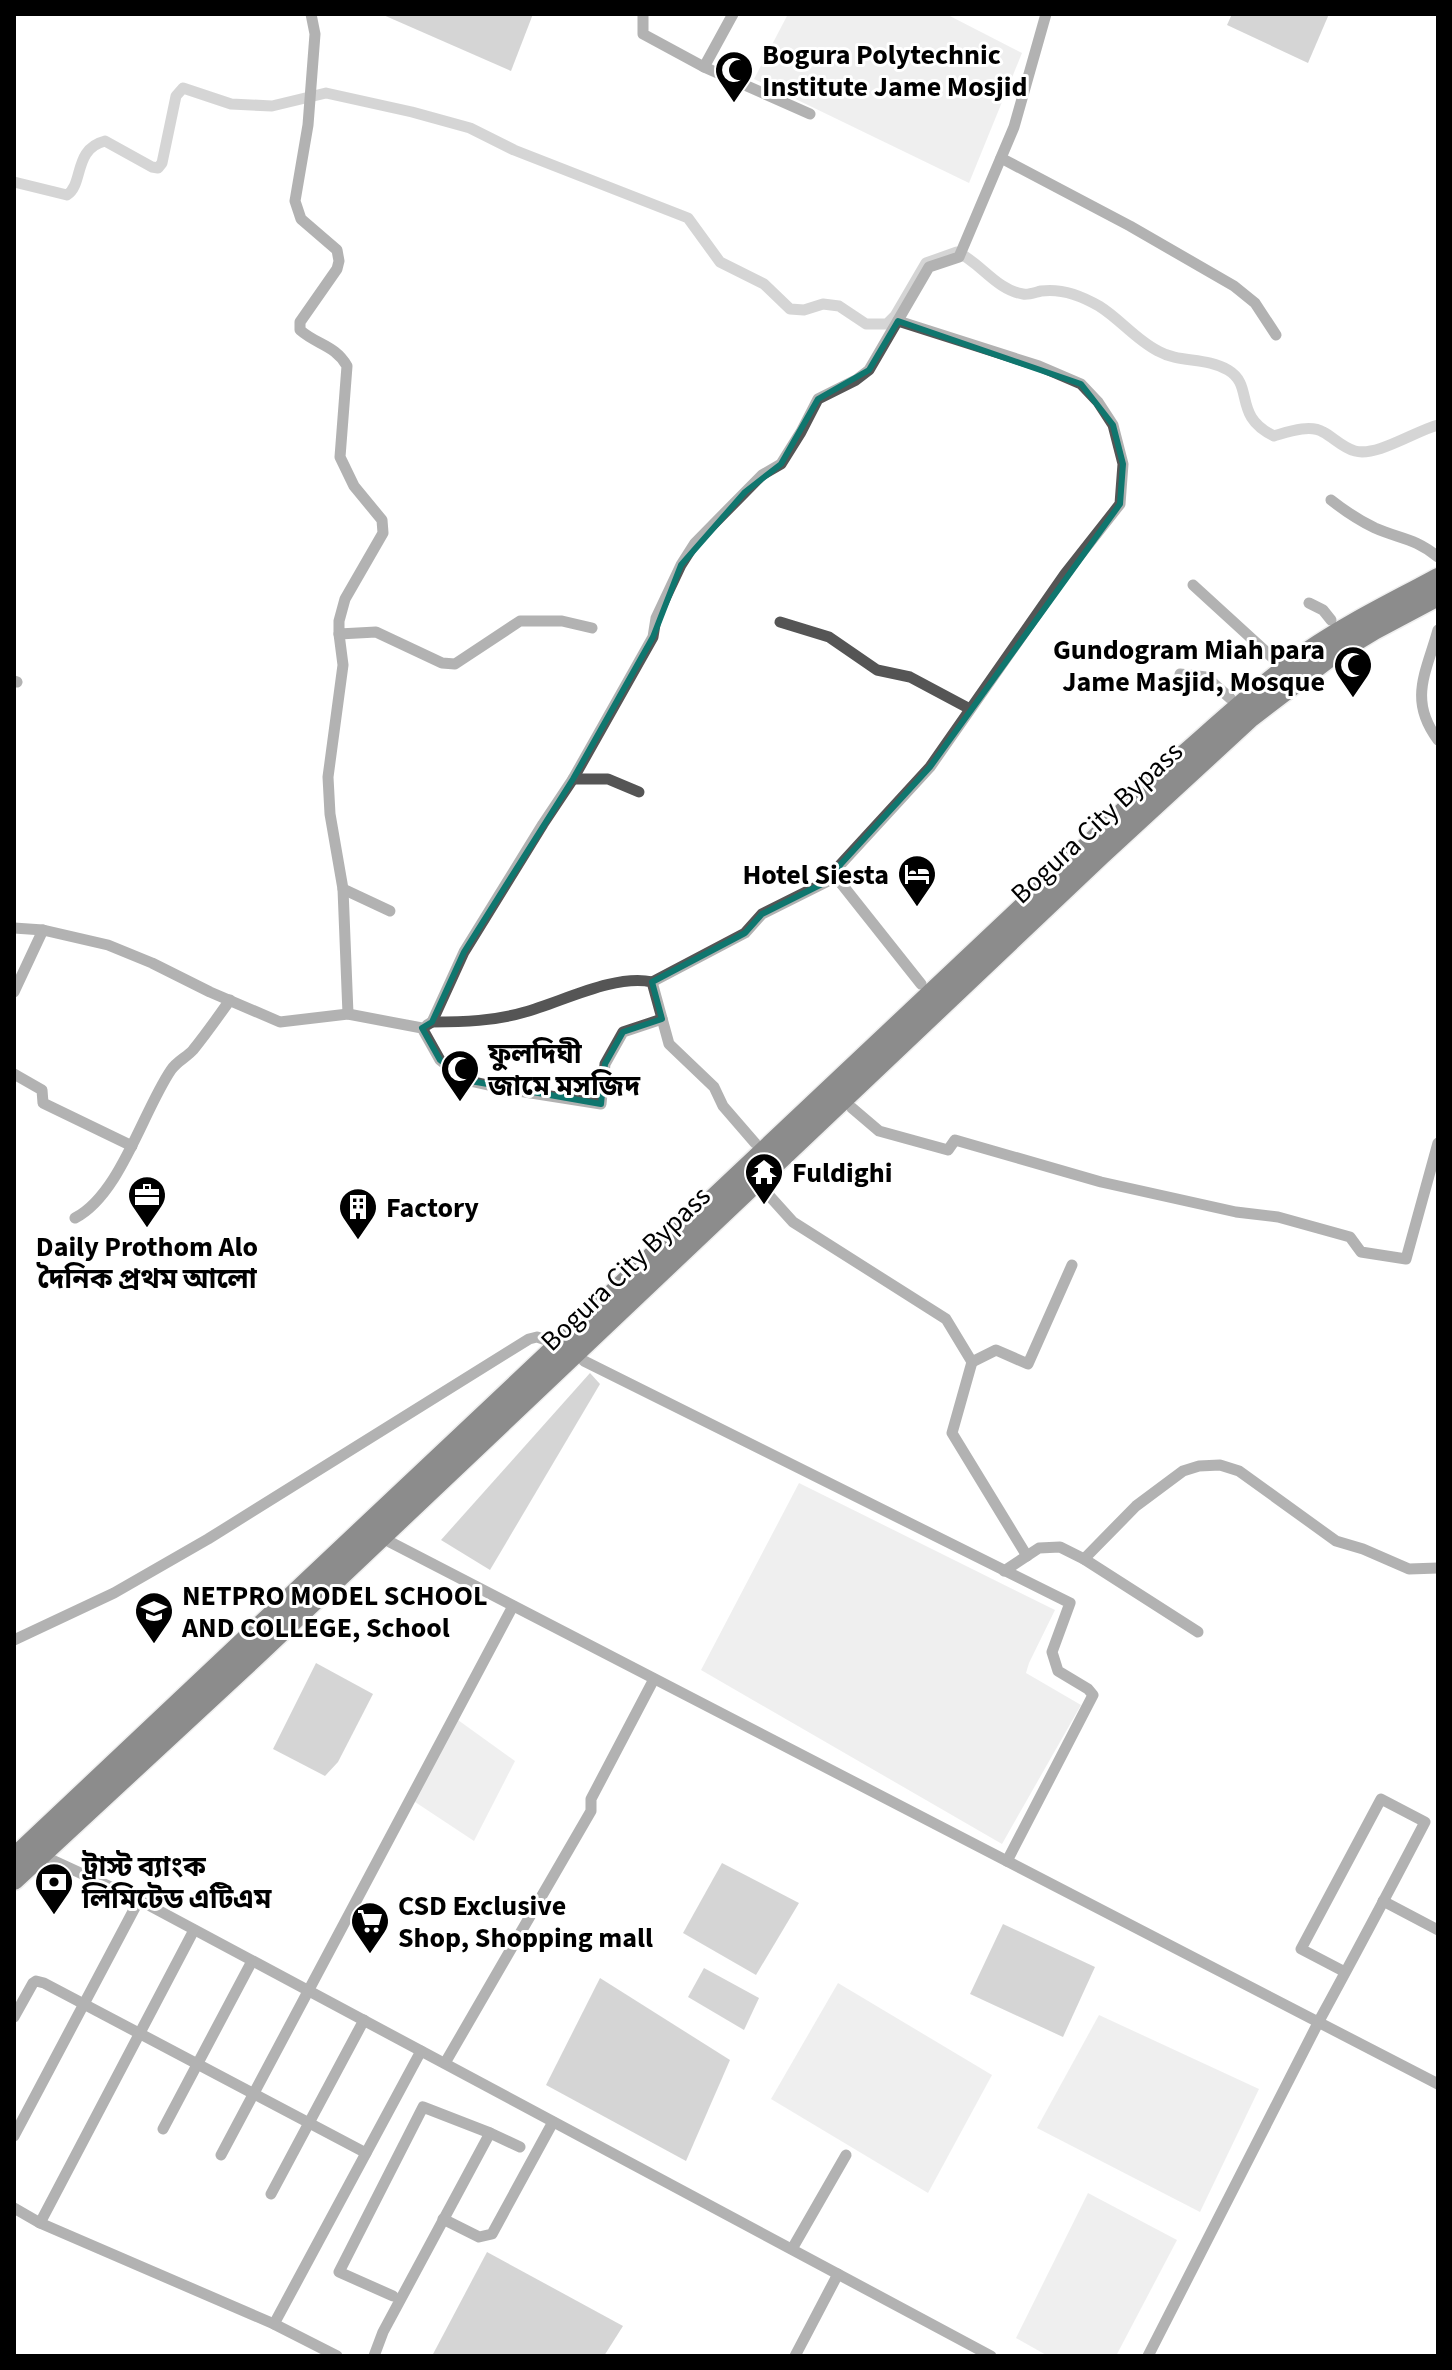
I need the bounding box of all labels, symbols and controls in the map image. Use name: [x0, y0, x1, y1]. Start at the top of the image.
place label: Bogura Polytechnic Institute Jame Mosjid: [762, 35, 1028, 107]
mosque icon: Bogura Polytechnic Institute Jame Mosjid: [713, 49, 755, 104]
place label: Gundogram Miah para Jame Masjid, Mosque: [1053, 630, 1325, 702]
mosque icon: Gundogram Miah para Jame Masjid, Mosque: [1332, 644, 1374, 699]
street label: Bogura City Bypass: [1002, 732, 1192, 913]
hotel icon: Hotel Siesta: [896, 853, 938, 908]
place label: Hotel Siesta: [742, 855, 889, 895]
place label: ফুলদিঘী জামে মসজিদ: [487, 1034, 641, 1106]
mosque icon: ফুলদিঘী জামে মসজিদ: [439, 1048, 481, 1103]
temple icon: Fuldighi: [743, 1151, 785, 1206]
place label: Fuldighi: [792, 1153, 893, 1193]
office icon: Daily Prothom Alo দৈনিক প্রথম আলো: [126, 1174, 168, 1229]
street label: Bogura City Bypass: [532, 1177, 720, 1360]
building icon: Factory: [337, 1186, 379, 1241]
place label: Factory: [386, 1188, 479, 1228]
place label: Daily Prothom Alo দৈনিক প্রথম আলো: [36, 1227, 258, 1299]
place label: NETPRO MODEL SCHOOL AND COLLEGE, School: [181, 1576, 487, 1648]
school or university icon: NETPRO MODEL SCHOOL AND COLLEGE, School: [133, 1590, 175, 1645]
place label: ট্রাস্ট ব্যাংক লিমিটেড এটিএম: [81, 1847, 272, 1919]
bank icon: ট্রাস্ট ব্যাংক লিমিটেড এটিএম: [33, 1861, 75, 1916]
place label: CSD Exclusive Shop, Shopping mall: [398, 1886, 653, 1958]
supermarket icon: CSD Exclusive Shop, Shopping mall: [349, 1900, 391, 1955]

